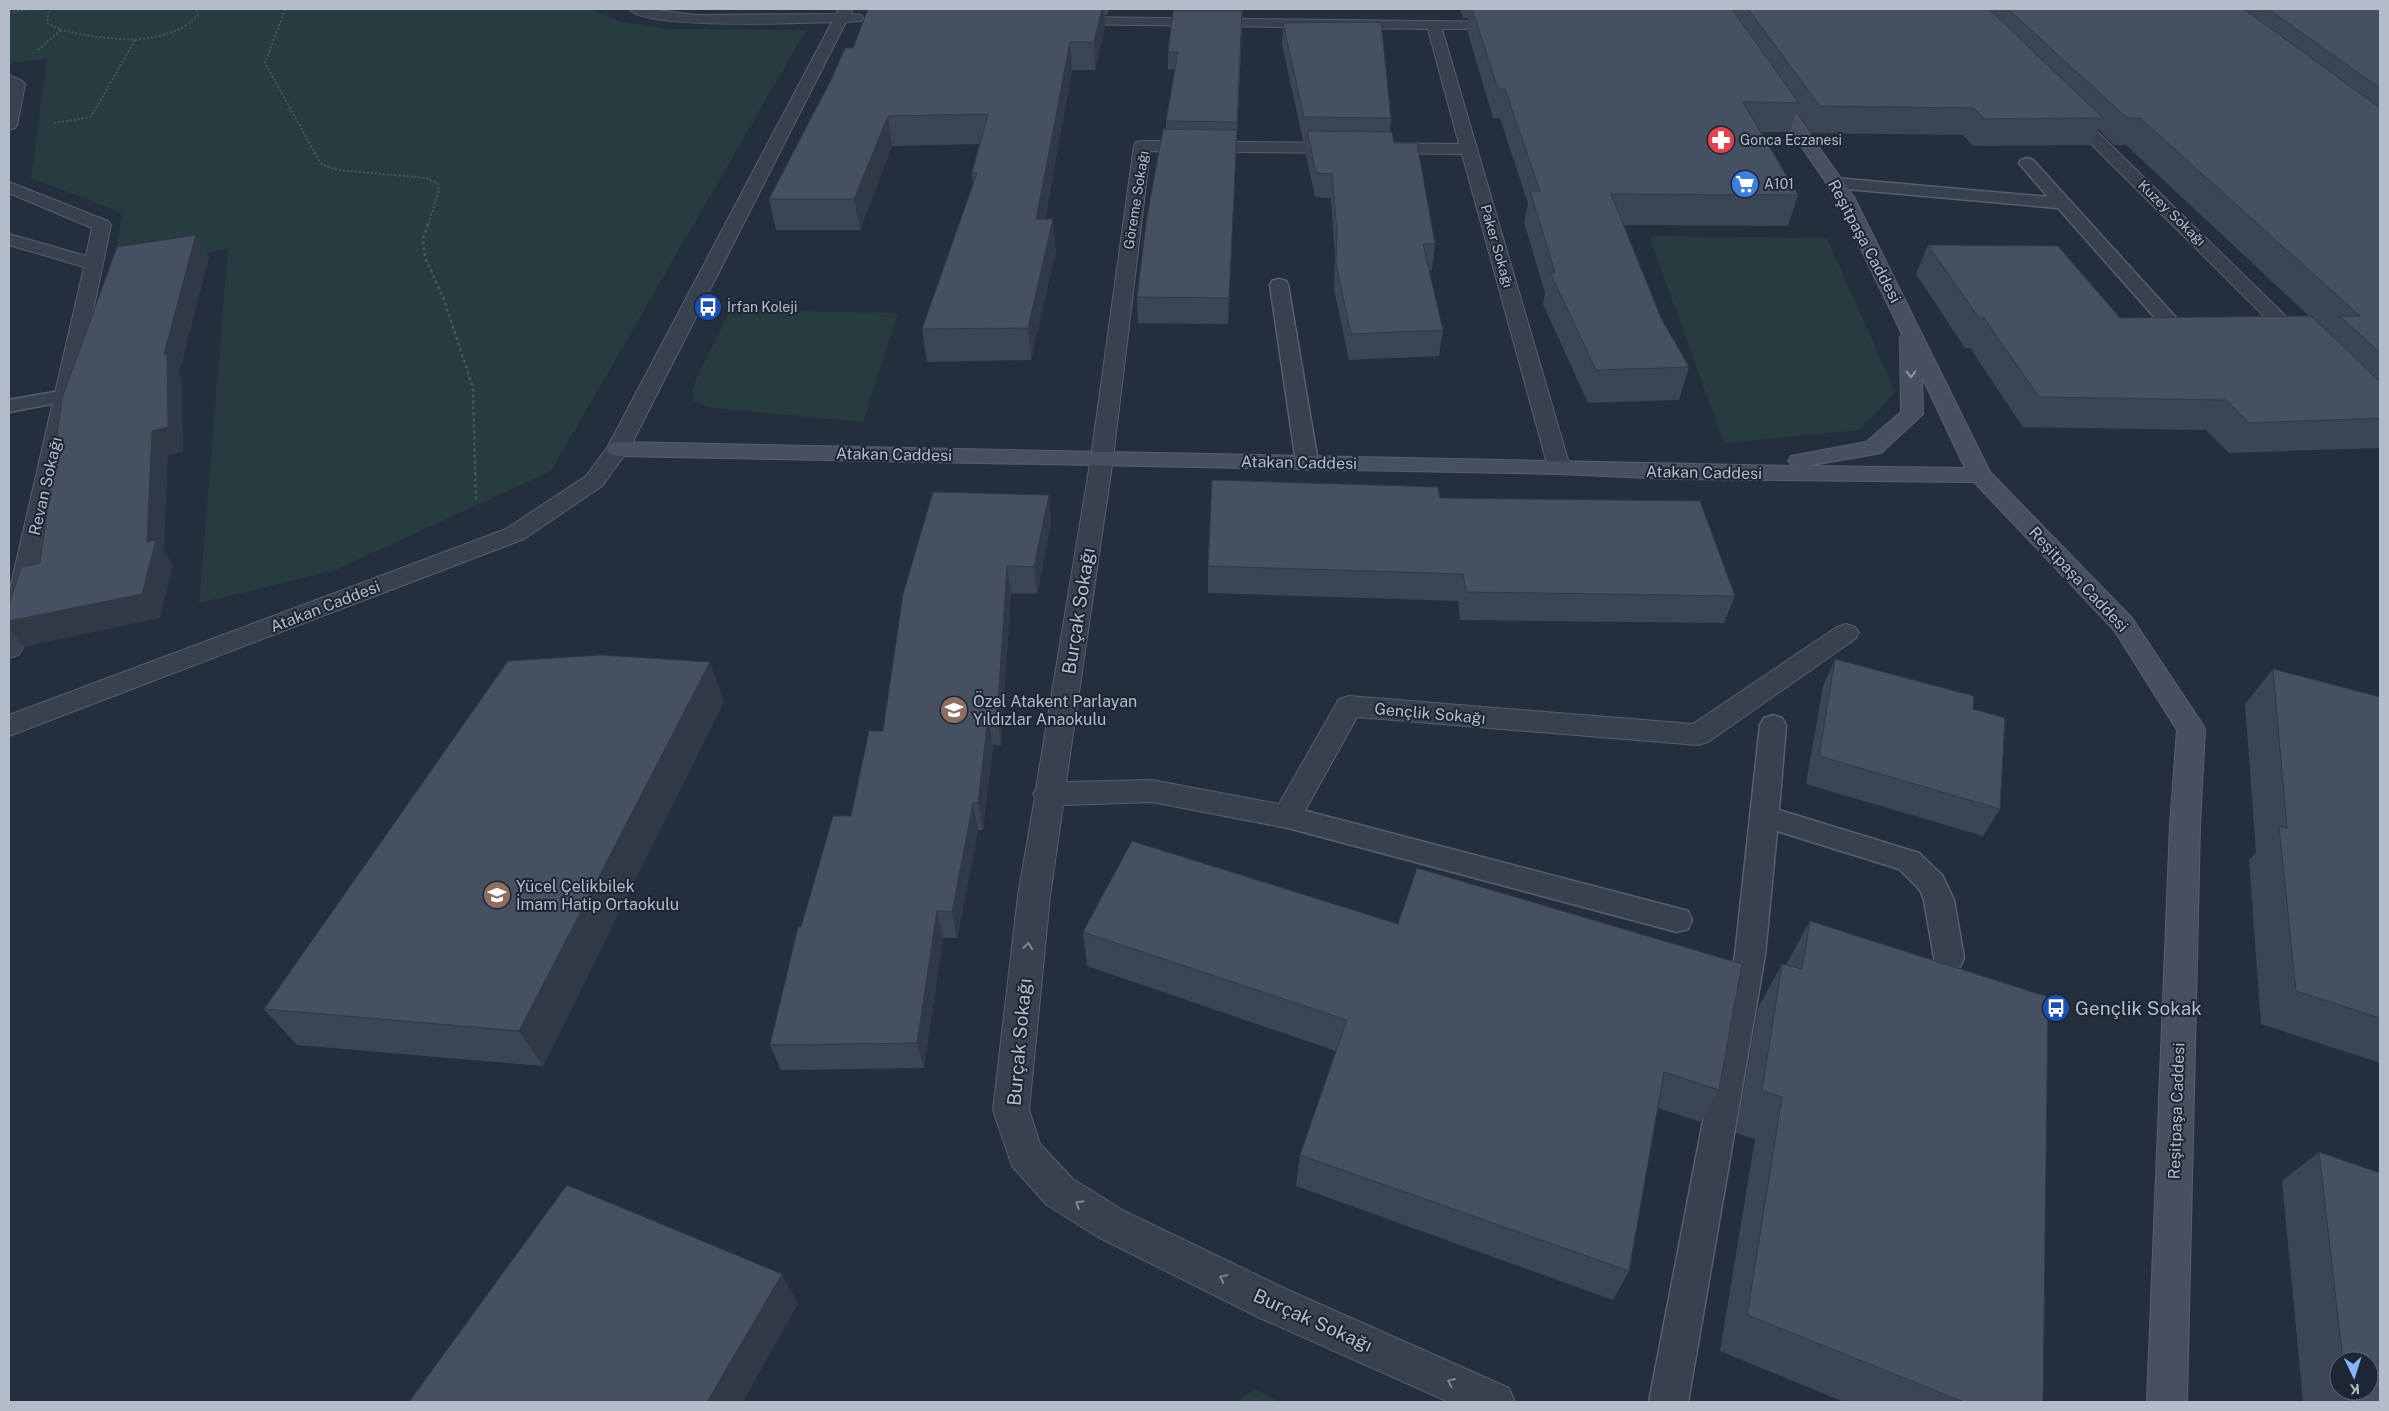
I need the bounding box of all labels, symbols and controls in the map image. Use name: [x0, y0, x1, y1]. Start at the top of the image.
pharmacy icon: Gonca Eczanesi: [1706, 125, 1736, 155]
place label: Gonca Eczanesi: [1740, 132, 1842, 148]
street label: Göreme Sokağı: [1120, 150, 1152, 250]
supermarket icon: A101: [1730, 169, 1760, 199]
place label: A101: [1764, 176, 1794, 192]
street label: Reşitpaşa Caddesi: [1824, 176, 1905, 306]
street label: Kuzey Sokağı: [2135, 177, 2209, 249]
street label: Paker Sokağı: [1478, 203, 1516, 289]
bus stop icon: İrfan Koleji: [693, 292, 723, 322]
place label: İrfan Koleji: [727, 297, 798, 315]
one-way arrow: [1906, 371, 1916, 379]
street label: Revan Sokağı: [25, 435, 66, 537]
street label: Atakan Caddesi: [836, 444, 952, 465]
street label: Atakan Caddesi: [1241, 452, 1357, 473]
street label: Atakan Caddesi: [1646, 462, 1762, 483]
street label: Reşitpaşa Caddesi: [2025, 523, 2132, 636]
street label: Burçak Sokağı: [1057, 546, 1099, 676]
street label: Atakan Caddesi: [268, 577, 383, 636]
place label: Özel Atakent Parlayan Yıldızlar Anaokulu: [973, 691, 1137, 729]
school or university icon: Özel Atakent Parlayan Yıldızlar Anaokulu: [939, 695, 969, 725]
street label: Gençlik Sokağı: [1374, 699, 1486, 728]
place label: Yücel Çelikbilek İmam Hatip Ortaokulu: [516, 877, 679, 914]
school or university icon: Yücel Çelikbilek İmam Hatip Ortaokulu: [482, 880, 512, 910]
one-way arrow: [1022, 942, 1033, 950]
street label: Burçak Sokağı: [1002, 977, 1036, 1107]
bus stop icon: Gençlik Sokak: [2041, 993, 2071, 1023]
place label: Gençlik Sokak: [2075, 997, 2202, 1019]
street label: Reşitpaşa Caddesi: [2165, 1042, 2188, 1180]
one-way arrow: [1075, 1200, 1084, 1210]
one-way arrow: [1219, 1274, 1228, 1285]
street label: Burçak Sokağı: [1250, 1284, 1376, 1356]
north arrow: [2329, 1351, 2379, 1401]
one-way arrow: [1447, 1378, 1456, 1388]
text: K: [2349, 1381, 2360, 1397]

